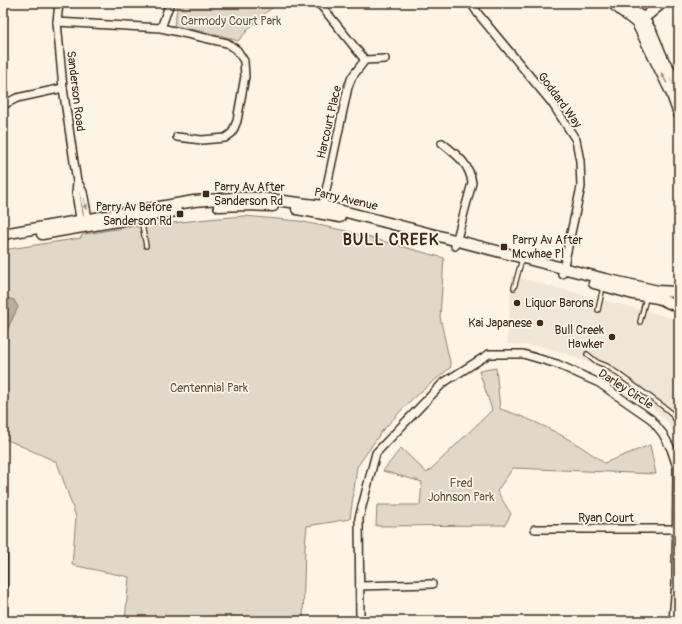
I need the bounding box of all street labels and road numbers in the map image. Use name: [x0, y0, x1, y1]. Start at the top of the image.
street label: Sanderson Road: [63, 50, 88, 132]
street label: Goddard Way: [534, 69, 585, 131]
street label: Harcourt Place: [314, 84, 345, 160]
street label: Parry Avenue: [313, 185, 379, 214]
street label: Darley Circle: [595, 366, 656, 413]
street label: Ryan Court: [578, 511, 634, 526]

